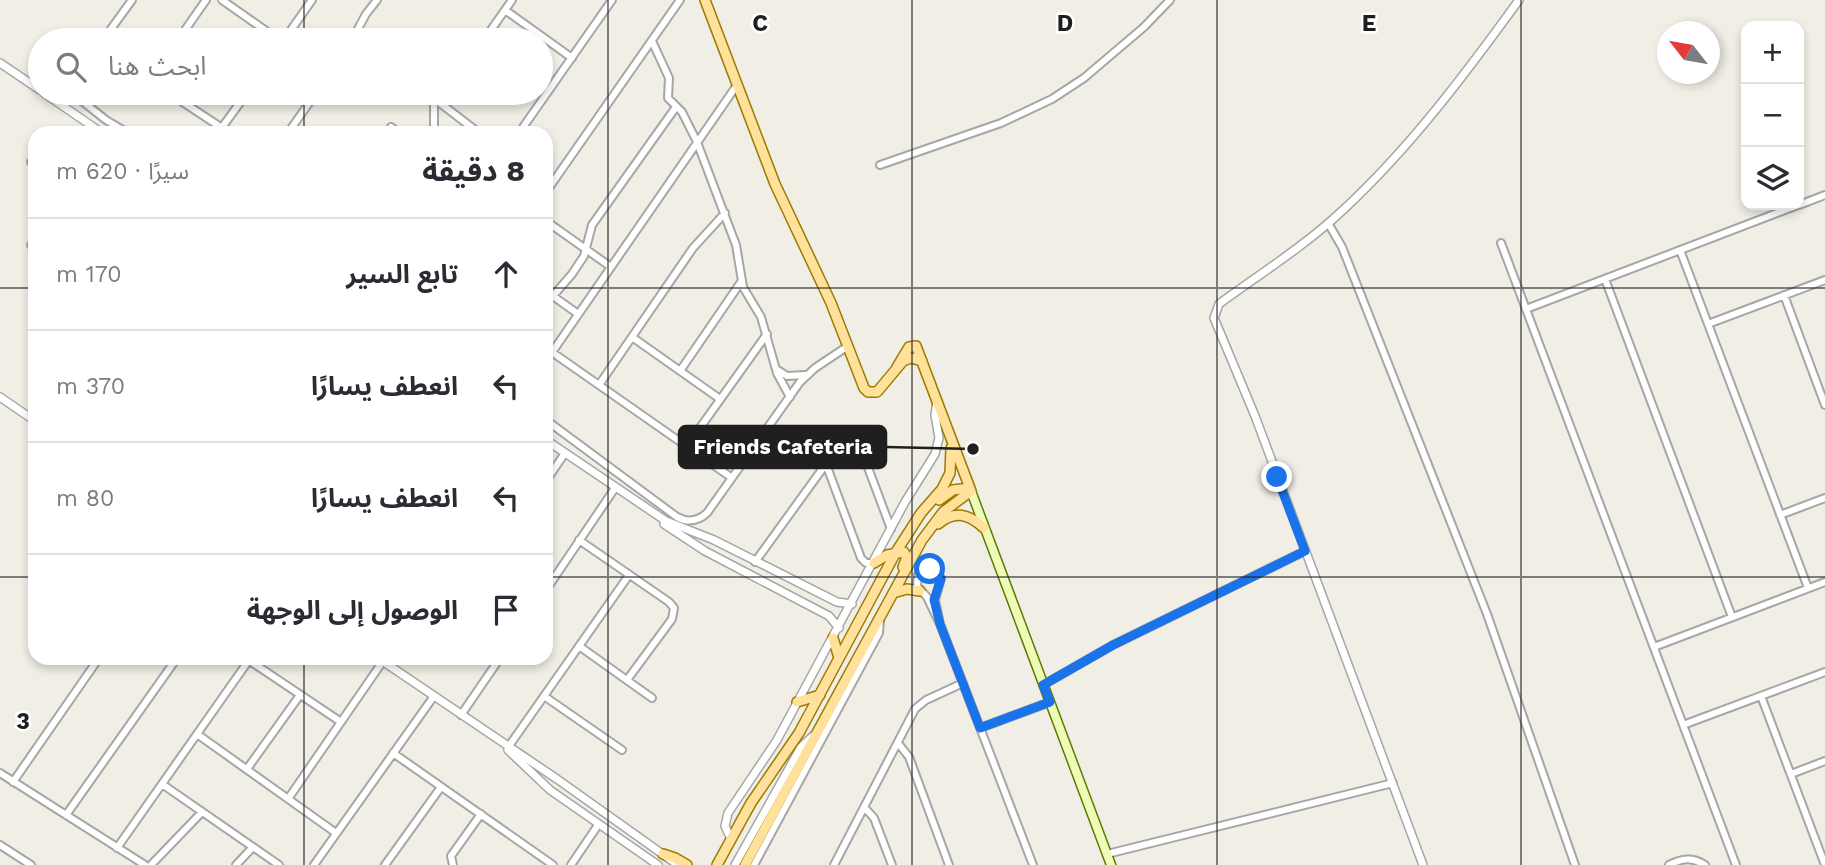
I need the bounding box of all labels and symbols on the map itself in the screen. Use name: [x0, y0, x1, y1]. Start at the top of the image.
text: C: [752, 10, 768, 37]
text: D: [1057, 10, 1073, 37]
text: E: [1362, 10, 1376, 37]
north arrow: [1657, 21, 1720, 84]
callout: Friends Cafeteria: [679, 426, 886, 468]
text: Friends Cafeteria: [694, 434, 873, 459]
route end: [1261, 461, 1292, 492]
route start: [914, 553, 945, 584]
text: 3: [16, 708, 30, 735]

